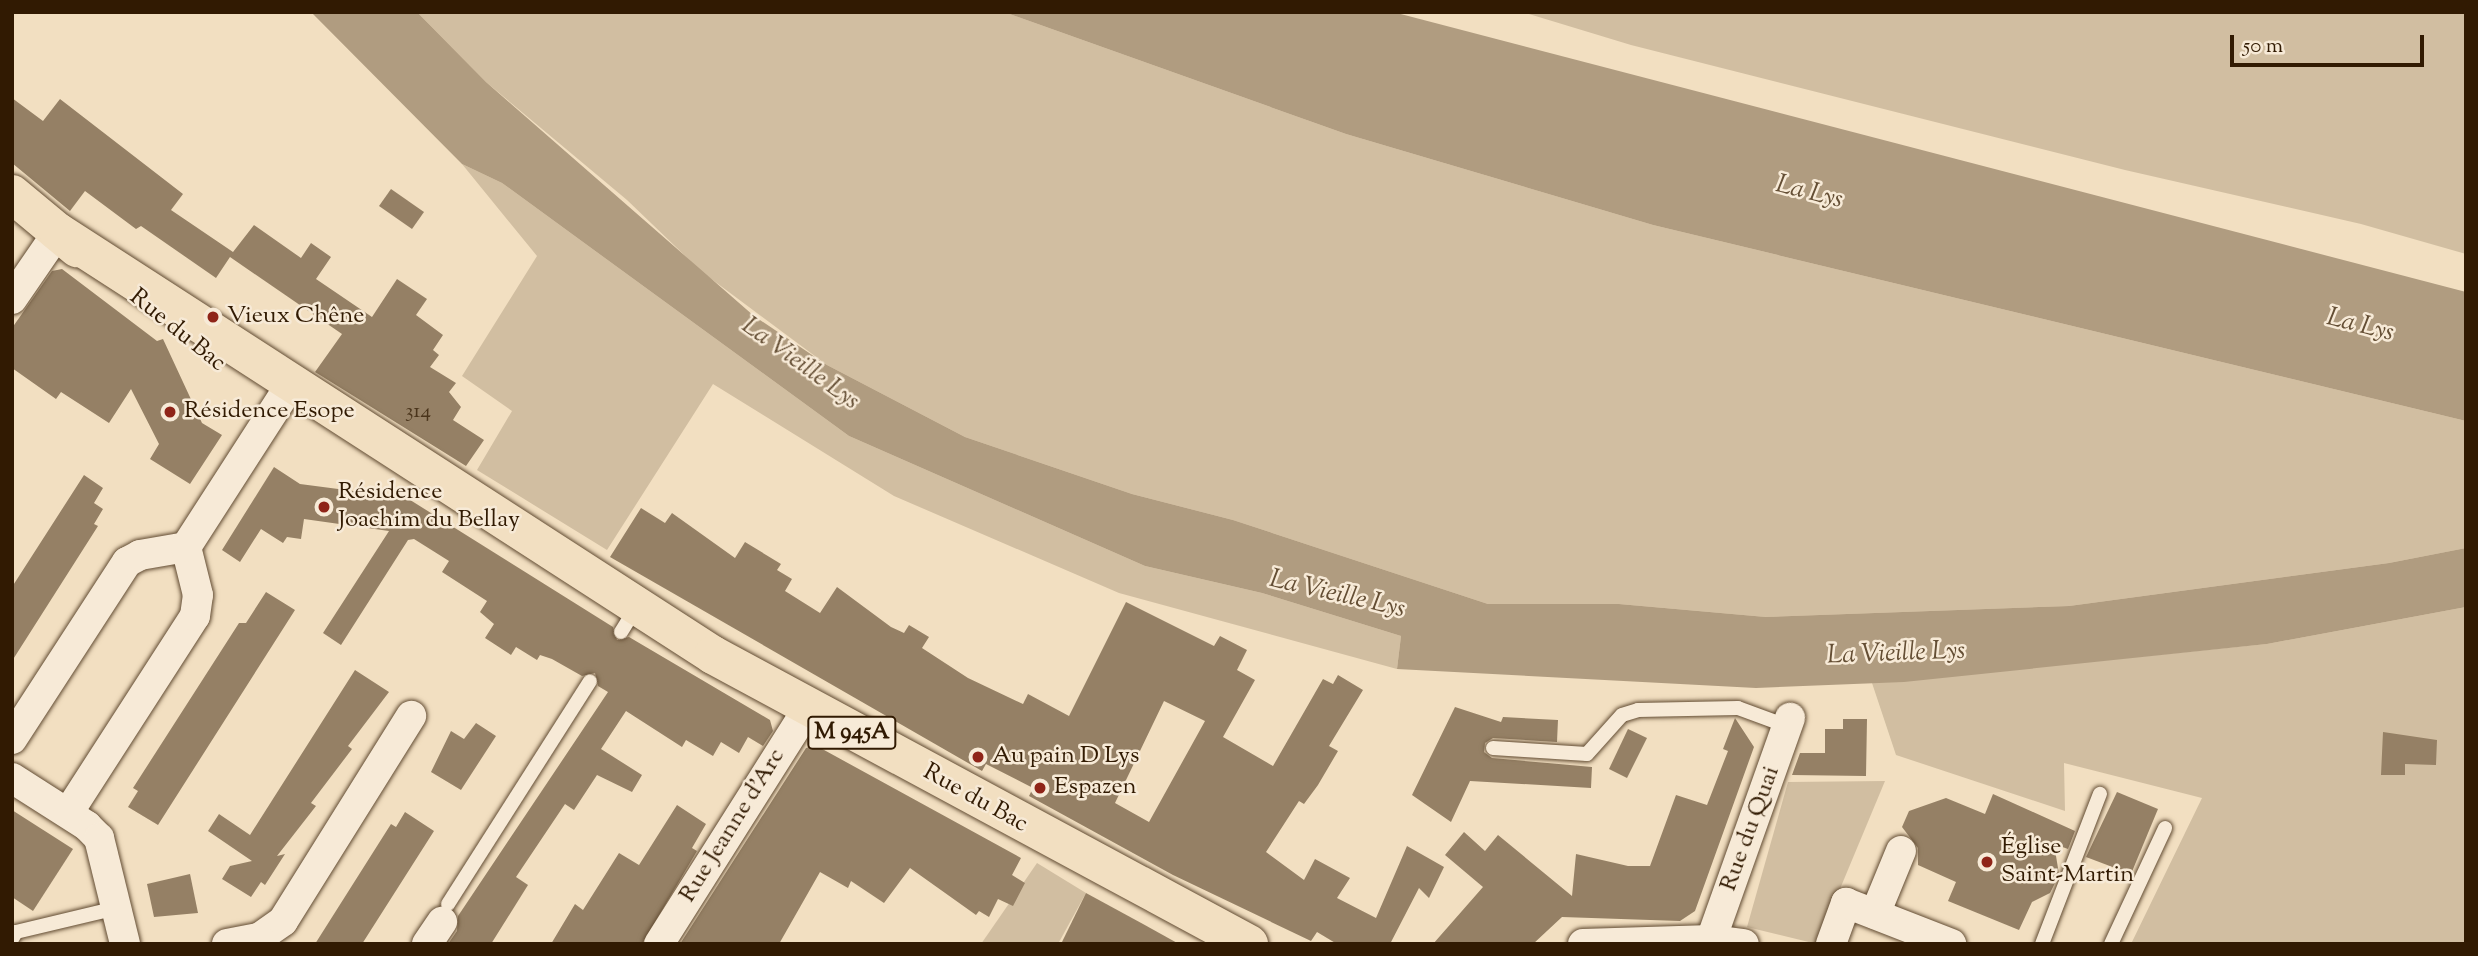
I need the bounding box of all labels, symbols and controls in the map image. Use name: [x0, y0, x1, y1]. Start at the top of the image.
scale bar: [2233, 21, 2427, 65]
text: 50 m: [2243, 32, 2283, 62]
water label: La Lys: [1772, 170, 1846, 216]
street label: Rue du Bac: [123, 283, 231, 379]
place label: Vieux Chêne: [227, 303, 364, 331]
water label: La Lys: [2323, 303, 2397, 349]
marker: Vieux Chêne: [205, 309, 221, 325]
water label: La Vieille Lys: [735, 311, 865, 417]
place label: Résidence Esope: [184, 398, 355, 426]
house number: 314: [405, 399, 431, 425]
marker: Résidence Esope: [162, 404, 178, 420]
place label: Résidence Joachim du Bellay: [338, 479, 520, 535]
marker: Résidence Joachim du Bellay: [316, 499, 332, 515]
water label: La Vieille Lys: [1266, 564, 1408, 626]
water label: La Vieille Lys: [1826, 636, 1966, 672]
road number: M 945A: [806, 713, 898, 752]
place label: Au pain D Lys: [992, 743, 1139, 771]
street label: Rue Jeanne d'Arc: [674, 744, 792, 908]
marker: Au pain D Lys: [970, 749, 986, 765]
street label: Rue du Bac: [917, 758, 1033, 840]
street label: Rue du Quai: [1715, 763, 1787, 895]
place label: Espazen: [1054, 774, 1137, 802]
marker: Espazen: [1032, 780, 1048, 796]
place label: Église Saint-Martin: [2001, 834, 2134, 890]
marker: Église Saint-Martin: [1979, 854, 1995, 870]

